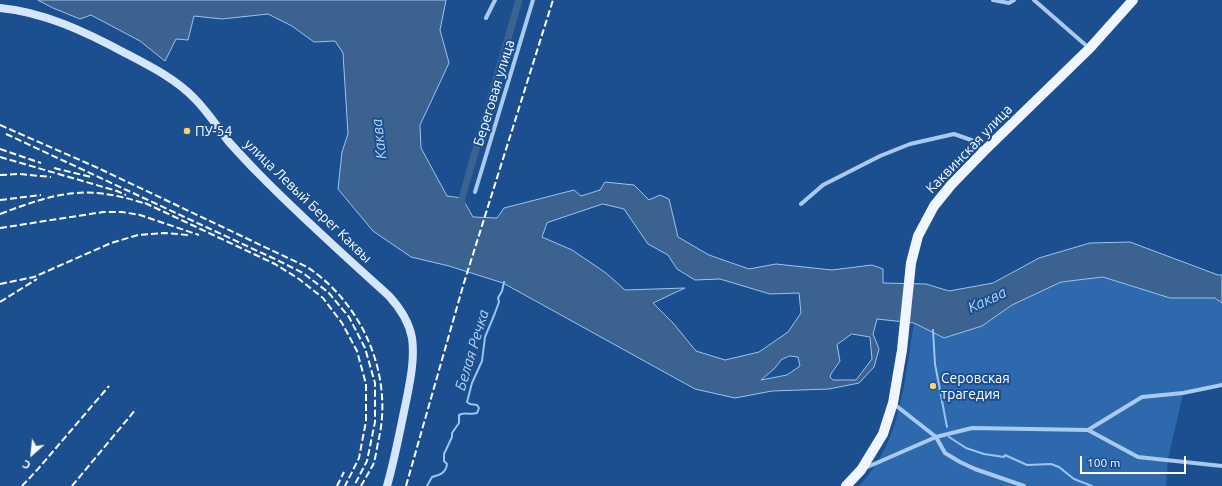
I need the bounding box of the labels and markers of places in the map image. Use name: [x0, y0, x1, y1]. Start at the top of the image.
place label: ПУ-54: [195, 123, 232, 139]
marker: ПУ-54: [182, 126, 192, 136]
place label: Серовская трагедия: [941, 370, 1010, 402]
marker: Серовская трагедия: [928, 381, 938, 391]

